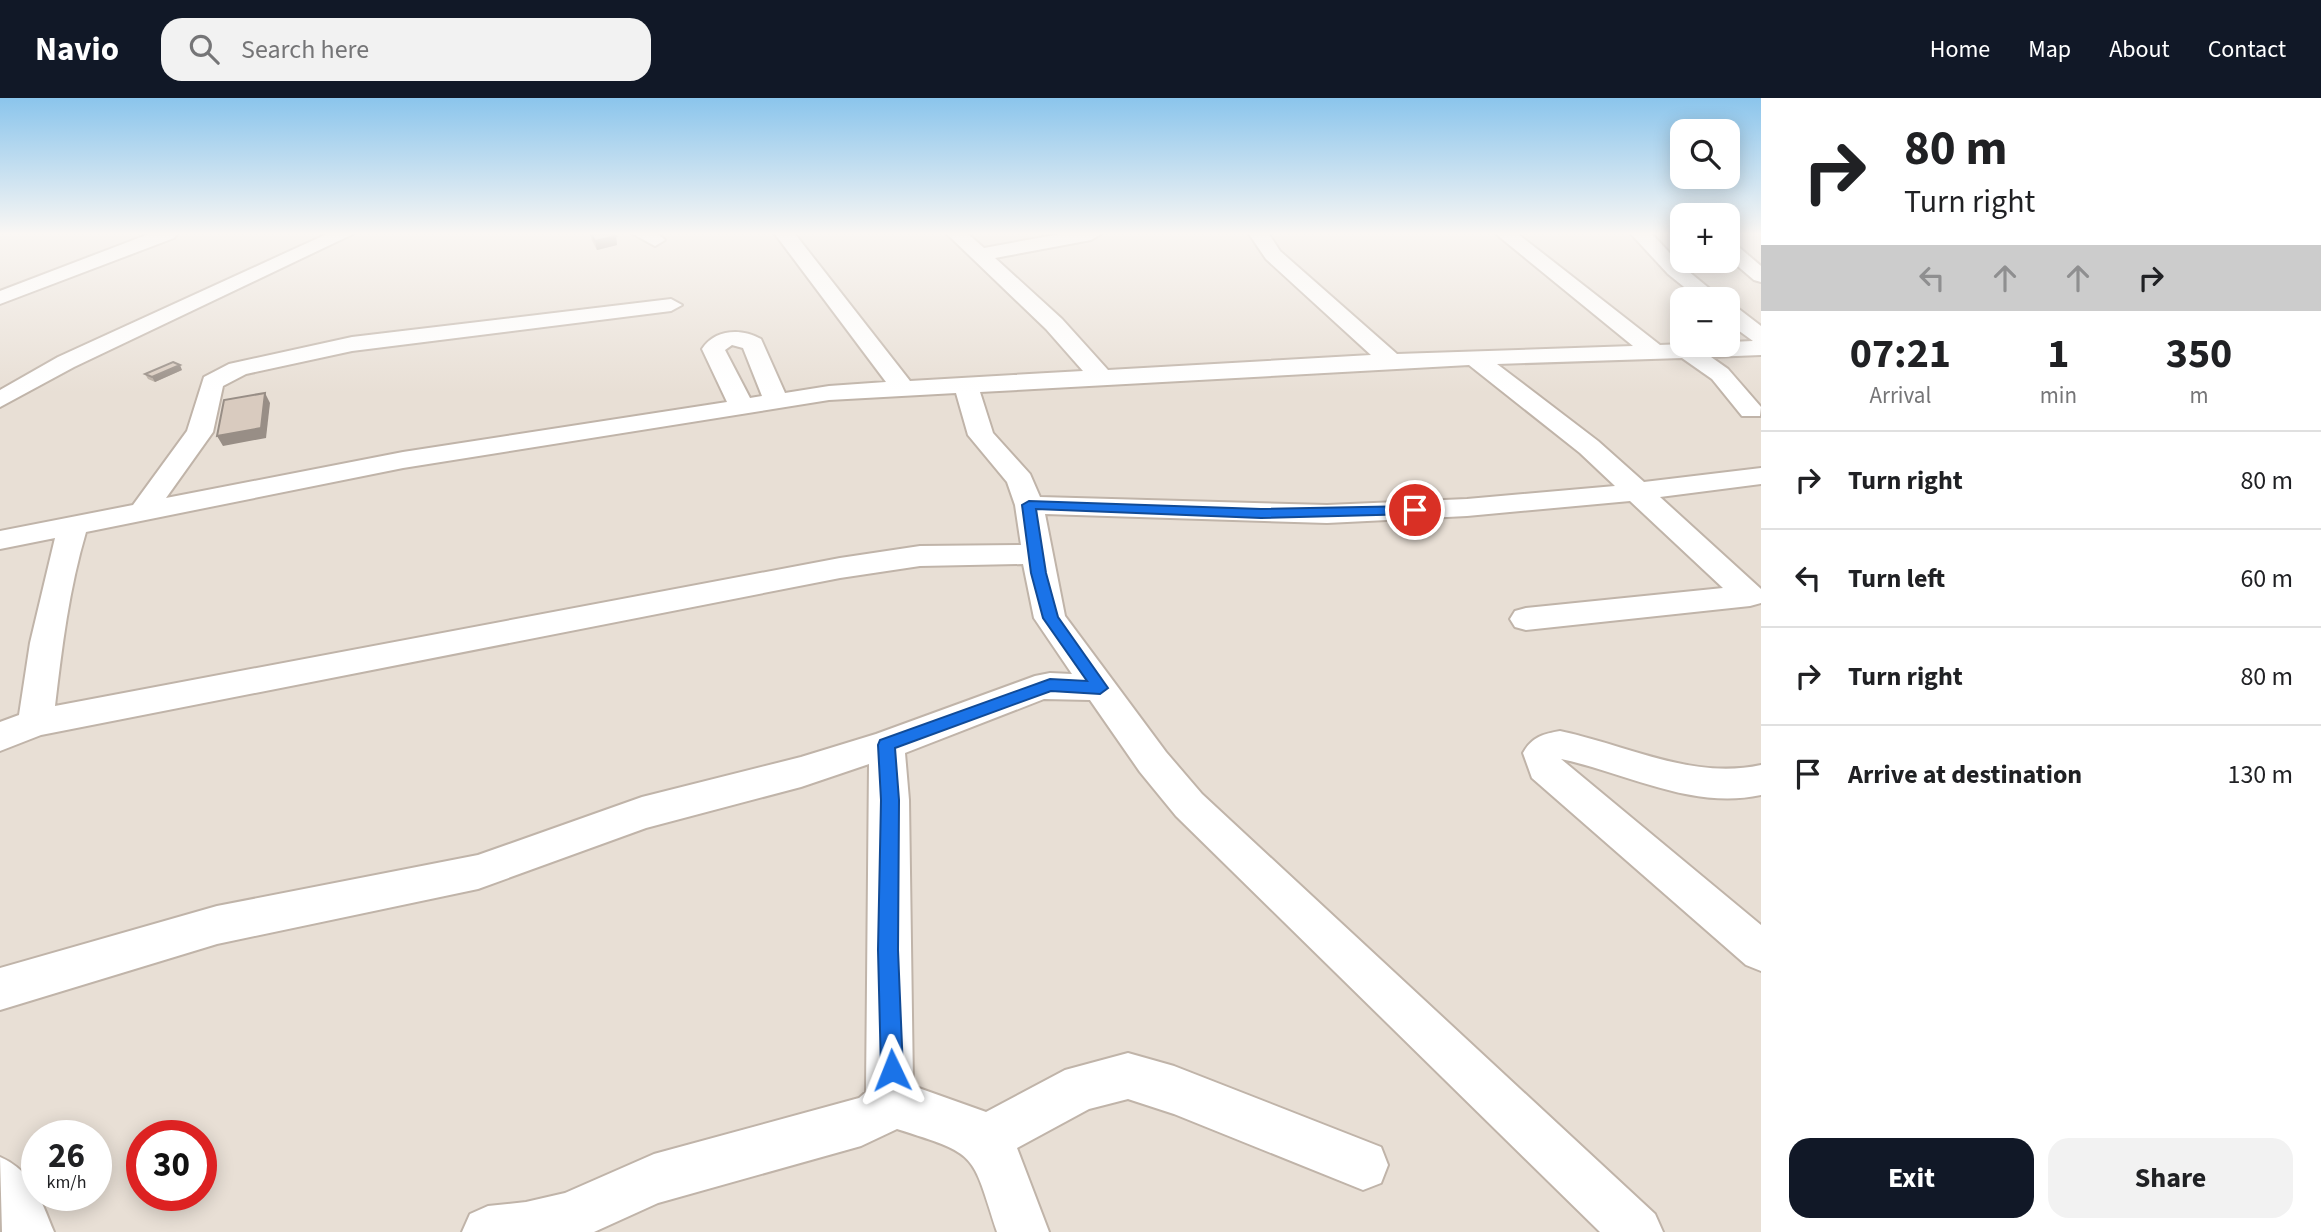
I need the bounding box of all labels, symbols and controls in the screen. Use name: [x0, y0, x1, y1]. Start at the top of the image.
search box: [161, 18, 651, 81]
text: Navio: [35, 26, 119, 73]
icon: search: [185, 30, 223, 68]
text: Search here: [241, 31, 369, 68]
text: Home: [1930, 32, 1990, 67]
text: Map: [2028, 32, 2071, 67]
text: About: [2109, 32, 2170, 67]
text: Contact: [2208, 32, 2286, 67]
text: 80 m: [1904, 114, 2008, 184]
map controls: [1670, 119, 1740, 357]
button: search: [1670, 119, 1740, 189]
icon: right: [1789, 126, 1880, 217]
text: Turn right: [1904, 179, 2035, 225]
button: +: [1670, 203, 1740, 273]
icon: left: [1913, 259, 1951, 297]
icon: ahead: [1986, 259, 2024, 297]
icon: ahead: [2059, 259, 2097, 297]
icon: right: [2132, 259, 2170, 297]
button: −: [1670, 287, 1740, 357]
text: 07:21: [1850, 324, 1951, 384]
text: 1: [2047, 324, 2069, 384]
text: 350: [2166, 324, 2232, 384]
text: Arrival: [1869, 379, 1931, 412]
text: min: [2040, 379, 2077, 412]
text: m: [2189, 379, 2209, 412]
icon: right: [1789, 461, 1827, 499]
text: Turn right: [1848, 462, 1963, 499]
text: 80 m: [2240, 462, 2293, 499]
pin: [1385, 480, 1445, 540]
icon: arrive: [1396, 491, 1434, 529]
icon: left: [1789, 559, 1827, 597]
text: Turn left: [1848, 560, 1945, 597]
text: 60 m: [2240, 560, 2293, 597]
icon: right: [1789, 657, 1827, 695]
text: Turn right: [1848, 658, 1963, 695]
text: 80 m: [2240, 658, 2293, 695]
icon: arrive: [1789, 755, 1827, 793]
text: Arrive at destination: [1848, 756, 2082, 793]
text: 130 m: [2227, 756, 2293, 793]
position arrow: [855, 1033, 929, 1107]
speed limit sign: 30: [126, 1120, 217, 1211]
text: 26: [48, 1131, 85, 1181]
button: Exit: [1789, 1138, 2034, 1218]
button: Share: [2048, 1138, 2293, 1218]
text: km/h: [47, 1170, 86, 1195]

